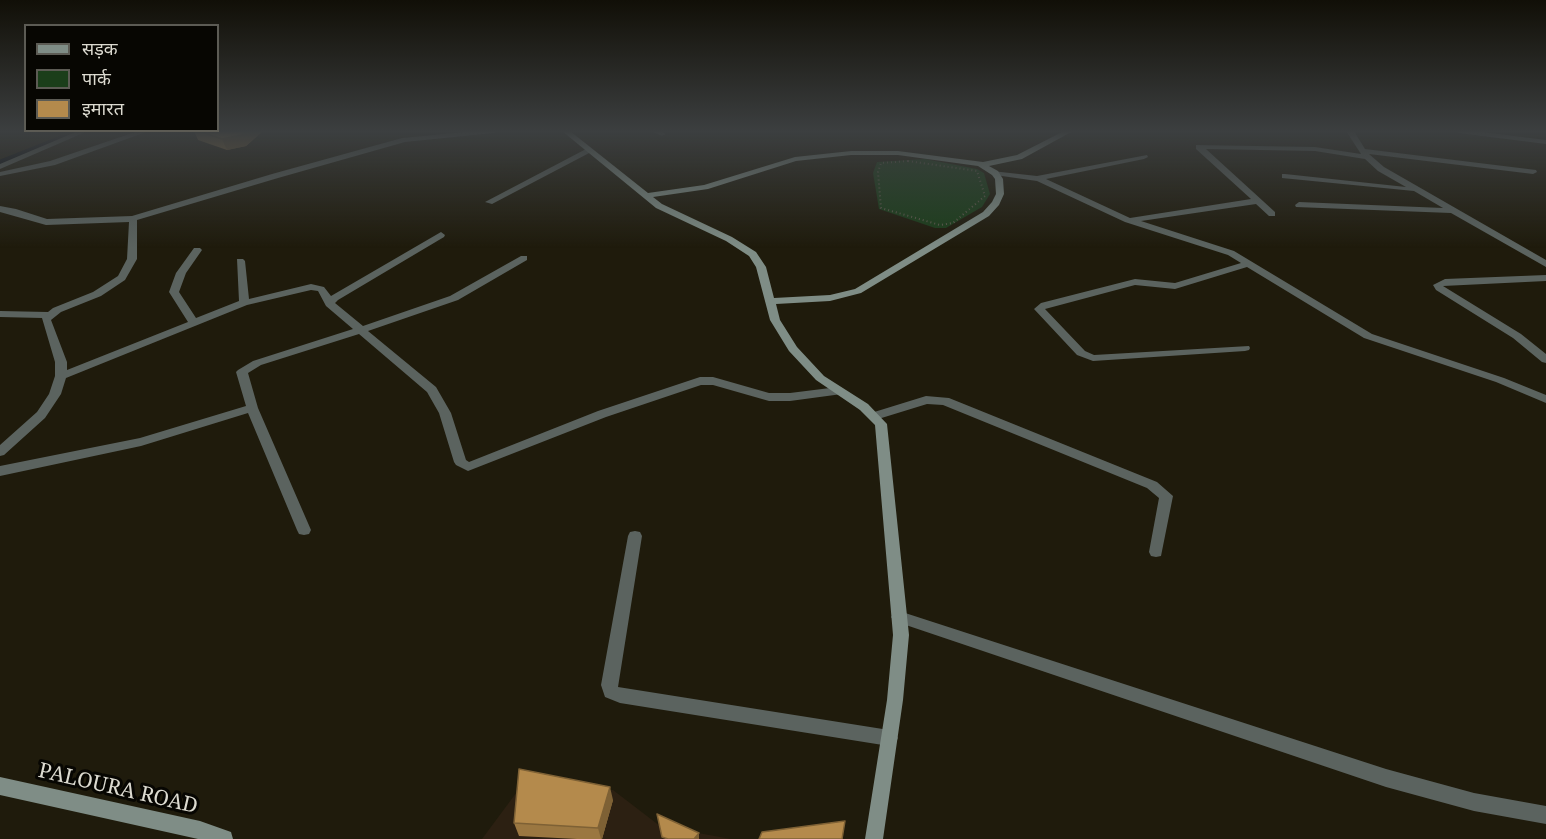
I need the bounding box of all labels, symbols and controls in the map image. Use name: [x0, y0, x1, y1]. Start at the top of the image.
legend: [24, 24, 219, 132]
text: सड़क: [82, 36, 118, 60]
text: पार्क: [82, 66, 111, 90]
text: इमारत: [82, 96, 124, 120]
street label: PALOURA ROAD: [36, 758, 200, 820]

